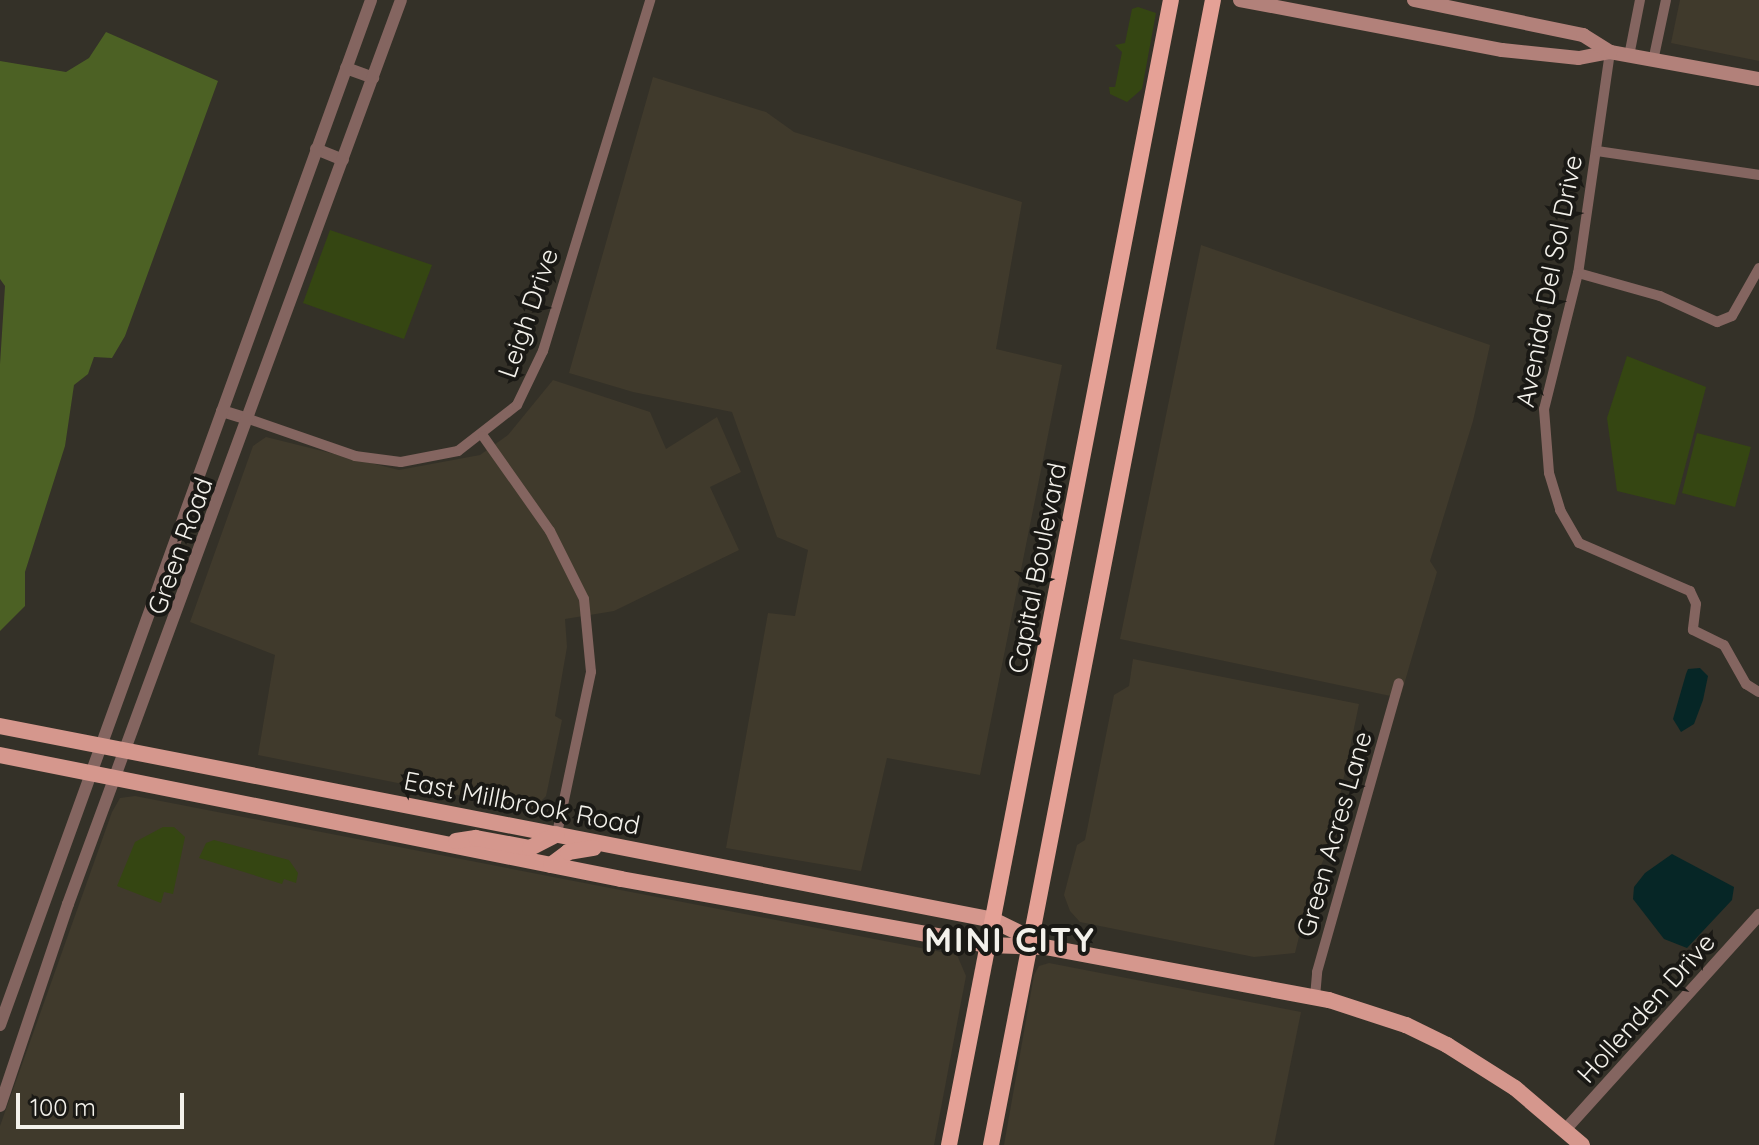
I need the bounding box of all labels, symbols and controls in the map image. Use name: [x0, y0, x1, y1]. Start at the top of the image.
street label: Avenida Del Sol Drive: [1509, 152, 1589, 410]
street label: Leigh Drive: [491, 244, 565, 382]
street label: Capital Boulevard: [1001, 460, 1073, 676]
street label: Green Road: [141, 473, 219, 619]
street label: Green Acres Lane: [1290, 728, 1378, 940]
street label: East Millbrook Road: [401, 765, 643, 841]
district label: MINI CITY: [924, 920, 1096, 960]
street label: Hollenden Drive: [1571, 927, 1721, 1089]
scale bar: [20, 1077, 188, 1127]
text: 100 m: [30, 1092, 96, 1122]

